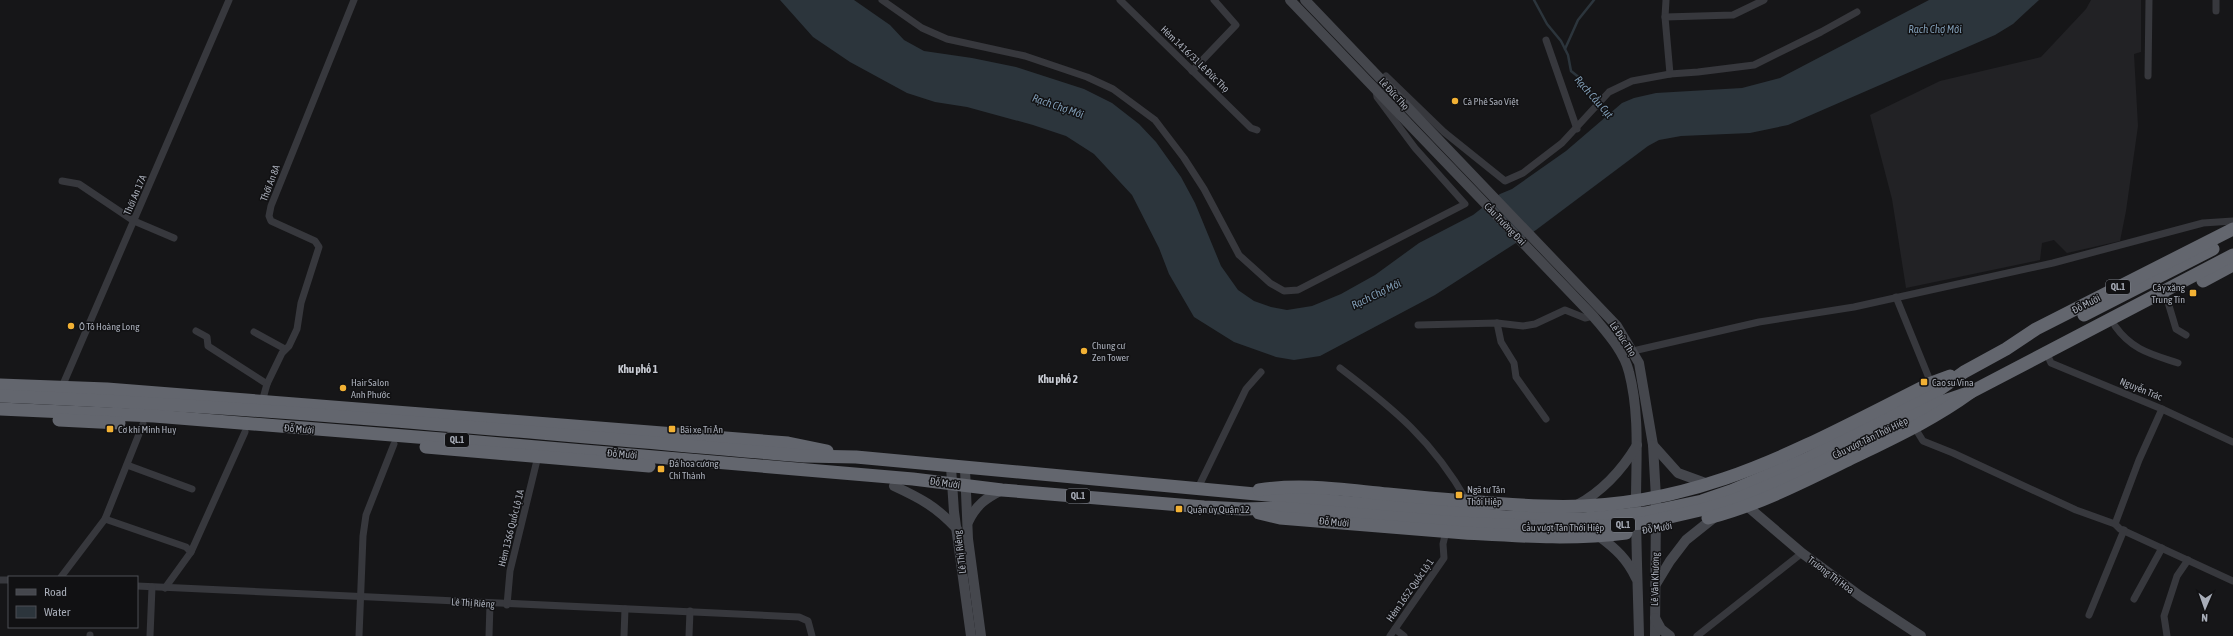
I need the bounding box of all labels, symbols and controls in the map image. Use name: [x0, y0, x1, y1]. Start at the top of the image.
street label: Hẻm 1416/31 Lê Đức Thọ: [1158, 23, 1232, 95]
water label: Rạch Chợ Mới: [1908, 23, 1962, 36]
water label: Rạch Cầu Cụt: [1572, 74, 1616, 122]
street label: Lê Đức Thọ: [1377, 76, 1412, 112]
water label: Rạch Chợ Mới: [1030, 92, 1086, 121]
marker: Cà Phê Sao Việt: [1450, 96, 1460, 106]
place label: Cà Phê Sao Việt: [1463, 96, 1519, 107]
street label: Thới An 8A: [258, 163, 282, 203]
street label: Thới An 17A: [122, 173, 148, 217]
street label: Cầu Trường Đai: [1482, 201, 1528, 247]
water label: Rạch Chợ Mới: [1349, 277, 1404, 312]
road number: QL.1: [2106, 280, 2130, 294]
place label: Cây xăng Trung Tín: [2152, 282, 2186, 305]
marker: Cây xăng Trung Tín: [2188, 288, 2198, 298]
street label: Đỗ Mười: [2070, 292, 2102, 316]
street label: Lê Đức Thọ: [1608, 320, 1639, 358]
marker: Ô Tô Hoàng Long: [66, 321, 76, 331]
place label: Ô Tô Hoàng Long: [79, 321, 140, 332]
place label: Chung cư Zen Tower: [1092, 340, 1130, 363]
marker: Chung cư Zen Tower: [1079, 346, 1089, 356]
district label: Khu phố 1: [618, 363, 658, 375]
district label: Khu phố 2: [1038, 373, 1078, 385]
street label: Nguyễn Trác: [2118, 376, 2164, 403]
place label: Hair Salon Anh Phước: [351, 377, 390, 400]
marker: Cao su Vina: [1919, 377, 1929, 387]
place label: Cao su Vina: [1932, 377, 1974, 388]
marker: Hair Salon Anh Phước: [338, 383, 348, 393]
street label: Cầu vượt Tân Thới Hiệp: [1830, 415, 1910, 461]
street label: Đỗ Mười: [283, 422, 315, 436]
marker: Cơ khí Minh Huy: [105, 424, 115, 434]
place label: Cơ khí Minh Huy: [118, 424, 176, 435]
marker: Bãi xe Tri Ân: [667, 424, 677, 434]
place label: Bãi xe Tri Ân: [680, 424, 723, 435]
road number: QL.1: [445, 433, 469, 447]
street label: Đỗ Mười: [606, 447, 638, 461]
place label: Đá hoa cương Chí Thành: [669, 458, 719, 481]
marker: Đá hoa cương Chí Thành: [656, 464, 666, 474]
street label: Đỗ Mười: [929, 475, 961, 491]
place label: Ngã tư Tân Thới Hiệp: [1467, 484, 1505, 507]
street label: Hẻm 1366 Quốc Lộ 1A: [496, 488, 526, 568]
road number: QL.1: [1066, 489, 1090, 503]
marker: Ngã tư Tân Thới Hiệp: [1454, 490, 1464, 500]
marker: Quận ủy Quận 12: [1174, 504, 1184, 514]
place label: Quận ủy Quận 12: [1187, 504, 1250, 515]
street label: Đỗ Mười: [1318, 515, 1350, 529]
road number: QL.1: [1611, 518, 1635, 532]
street label: Đỗ Mười: [1641, 520, 1673, 536]
street label: Cầu vượt Tân Thới Hiệp: [1522, 522, 1605, 533]
street label: Lê Thị Riêng: [952, 529, 968, 574]
street label: Lê Văn Khương: [1649, 551, 1661, 606]
street label: Trương Thị Hoa: [1806, 554, 1856, 596]
street label: Hẻm 1652 Quốc Lộ 1: [1384, 556, 1436, 624]
legend: [8, 576, 138, 628]
text: Road: [44, 585, 67, 599]
north arrow: [2185, 588, 2225, 628]
street label: Lê Thị Riêng: [451, 596, 496, 610]
text: Water: [44, 605, 71, 619]
text: N: [2201, 612, 2208, 624]

